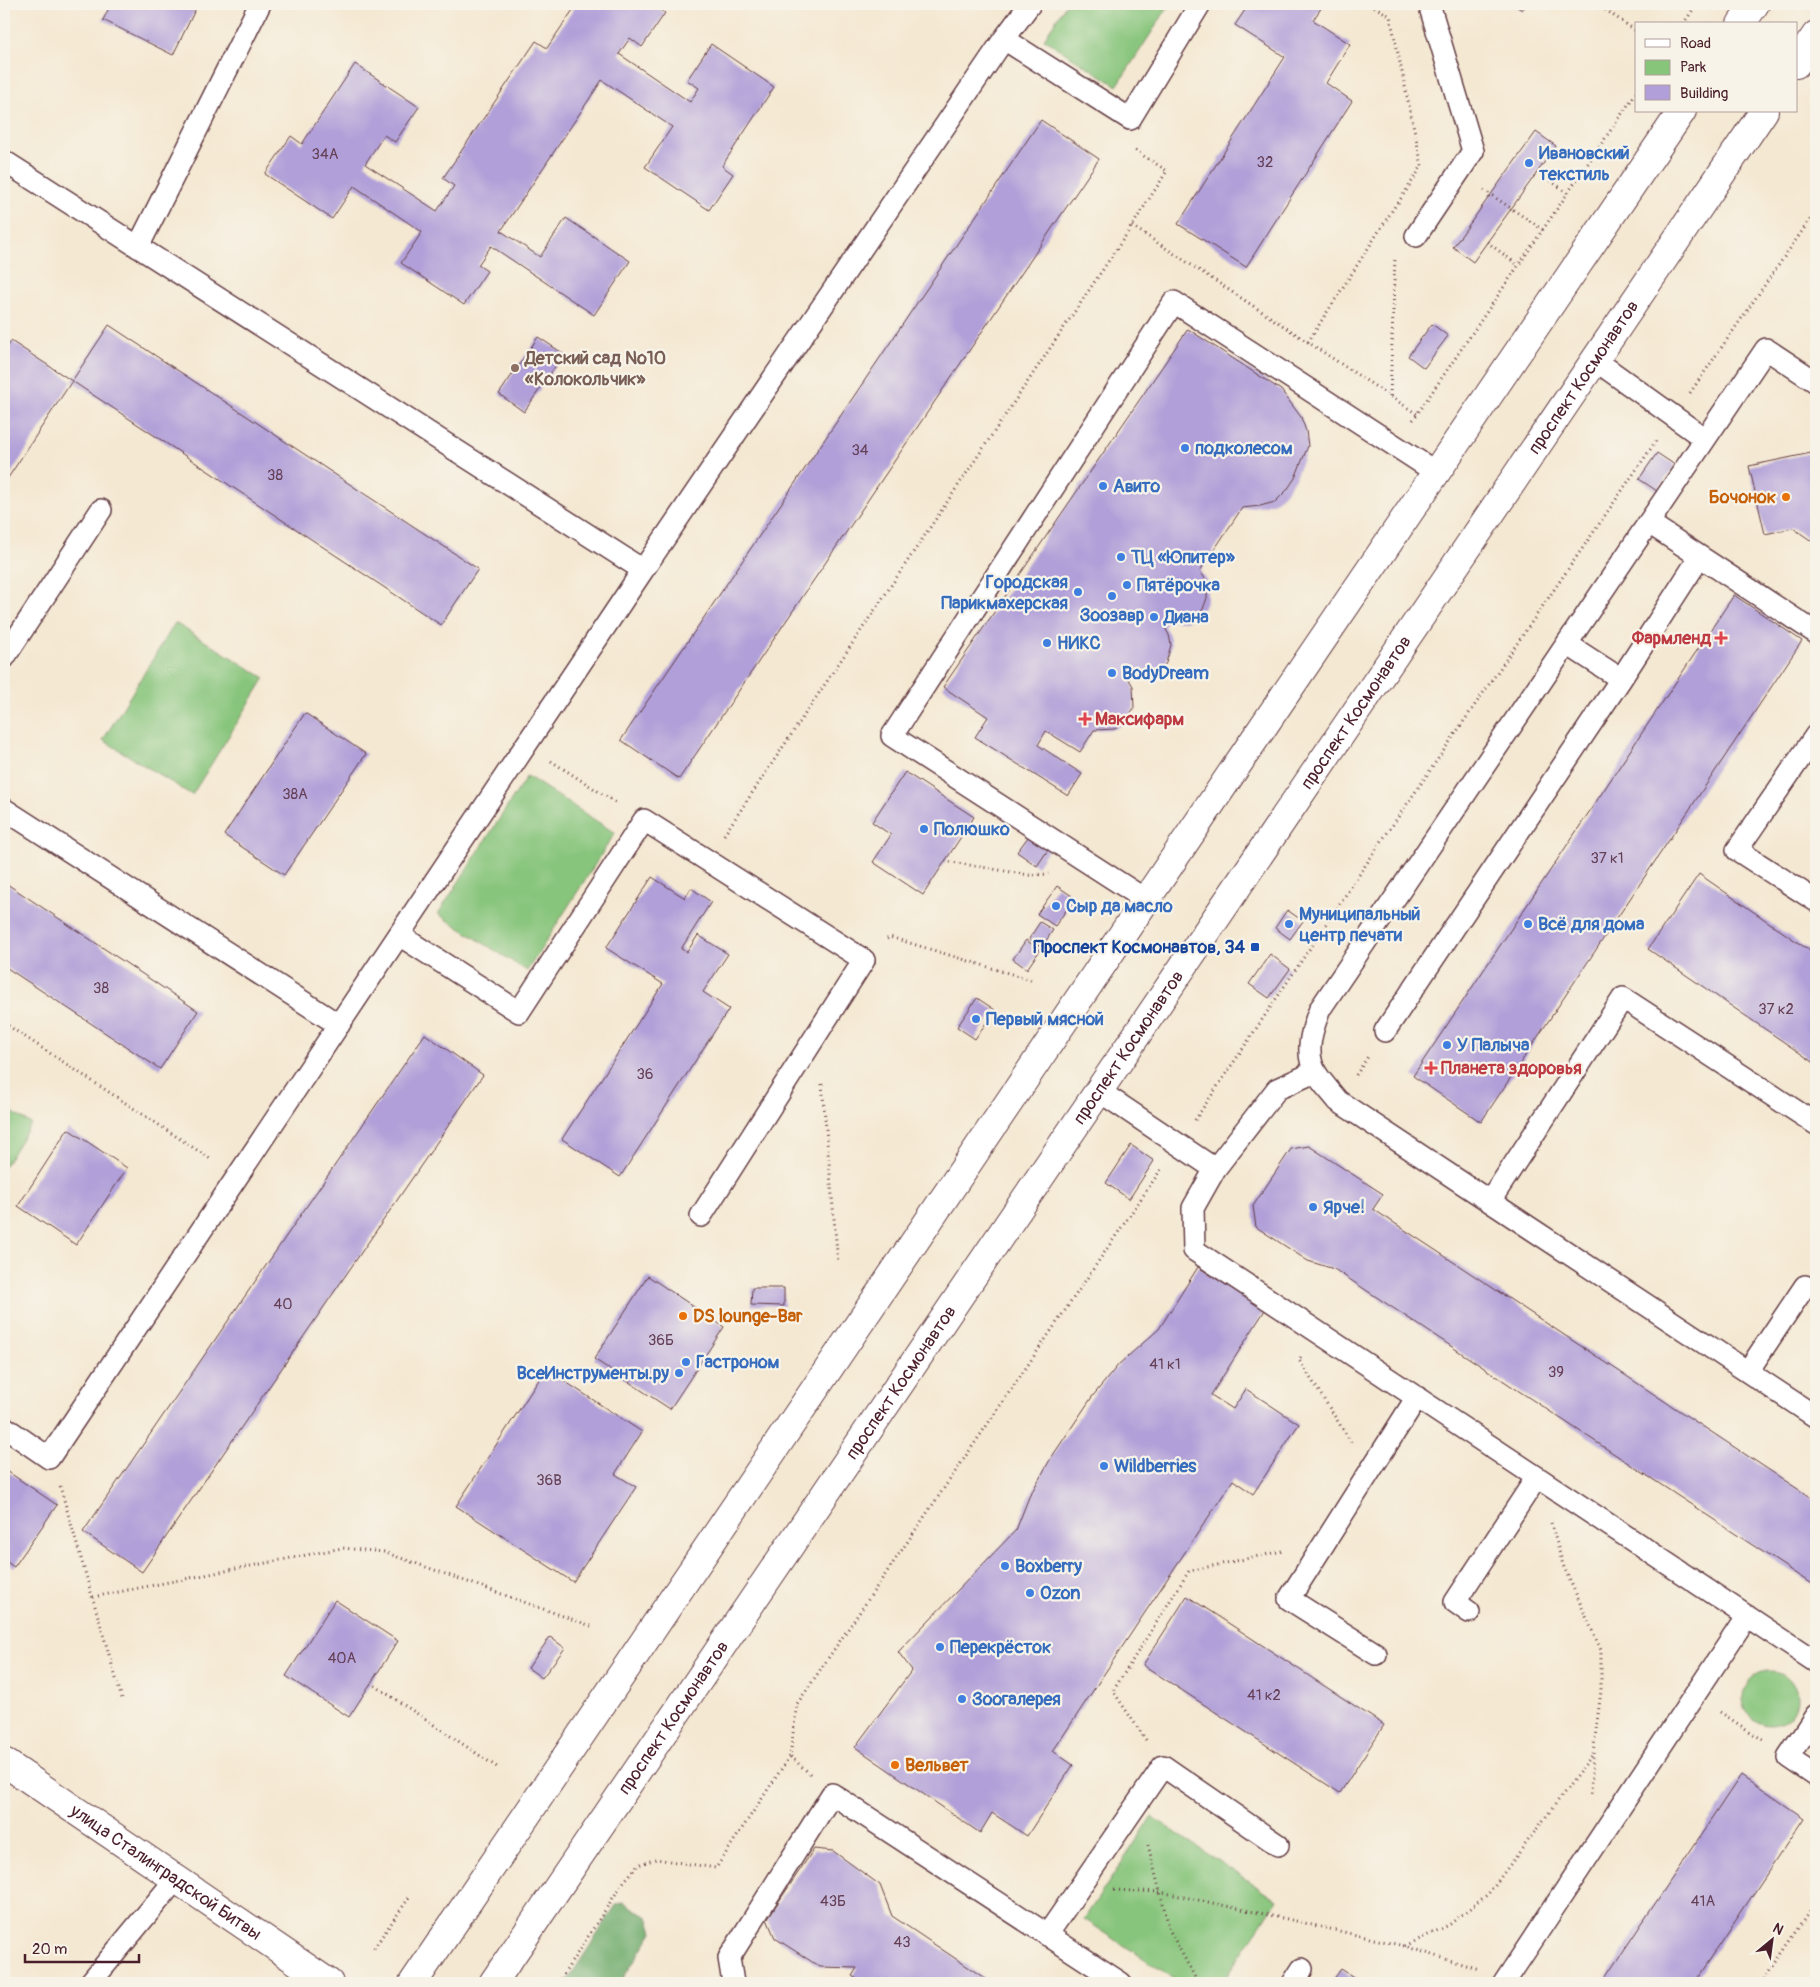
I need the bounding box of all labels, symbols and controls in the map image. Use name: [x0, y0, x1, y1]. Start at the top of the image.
legend: [1635, 22, 1798, 112]
text: Road: [1680, 34, 1711, 53]
text: Park: [1680, 58, 1707, 77]
text: Building: [1680, 84, 1728, 103]
place label: Ивановский текстиль: [1539, 142, 1630, 186]
house number: 34А: [312, 145, 339, 164]
house number: 32: [1257, 153, 1273, 172]
marker: Ивановский текстиль: [1523, 157, 1535, 169]
street label: проспект Космонавтов: [1523, 296, 1644, 459]
place label: Детский сад №10 «Колокольчик»: [524, 347, 666, 391]
marker: Детский сад №10 «Колокольчик»: [509, 362, 521, 374]
place label: подколесом: [1195, 437, 1293, 460]
house number: 34: [851, 441, 869, 460]
marker: подколесом: [1179, 442, 1191, 454]
house number: 38: [267, 466, 283, 485]
place label: Авито: [1113, 475, 1161, 498]
marker: Авито: [1097, 480, 1109, 492]
place label: Бочонок: [1709, 486, 1776, 509]
marker: Бочонок: [1780, 491, 1792, 503]
place label: ТЦ «Юпитер»: [1130, 546, 1236, 569]
marker: ТЦ «Юпитер»: [1115, 551, 1127, 563]
place label: Городская Парикмахерская: [941, 571, 1068, 615]
place label: Пятёрочка: [1137, 574, 1221, 597]
marker: Пятёрочка: [1121, 579, 1133, 591]
marker: Городская Парикмахерская: [1072, 586, 1084, 598]
marker: Зоозавр: [1106, 590, 1118, 602]
place label: Зоозавр: [1080, 604, 1145, 627]
place label: Диана: [1163, 606, 1209, 629]
marker: Диана: [1148, 611, 1160, 623]
place label: Фармленд: [1631, 627, 1711, 650]
street label: проспект Космонавтов: [1295, 631, 1416, 794]
place label: НИКС: [1057, 632, 1101, 655]
marker: Фармленд: [1715, 632, 1727, 644]
marker: НИКС: [1041, 637, 1053, 649]
place label: BodyDream: [1122, 662, 1209, 685]
marker: BodyDream: [1106, 667, 1118, 679]
place label: Максифарм: [1095, 708, 1184, 731]
marker: Максифарм: [1079, 713, 1091, 725]
house number: 38А: [282, 785, 308, 804]
place label: Полюшко: [934, 818, 1010, 841]
marker: Полюшко: [918, 823, 930, 835]
house number: 37 к1: [1590, 849, 1624, 868]
place label: Сыр да масло: [1066, 895, 1173, 918]
marker: Сыр да масло: [1050, 900, 1062, 912]
place label: Муниципальный центр печати: [1299, 903, 1420, 947]
place label: Всё для дома: [1538, 913, 1645, 936]
marker: Муниципальный центр печати: [1283, 918, 1295, 930]
marker: Всё для дома: [1522, 918, 1534, 930]
place label: Проспект Космонавтов, 34: [1033, 936, 1246, 959]
marker: Проспект Космонавтов, 34: [1249, 941, 1261, 953]
street label: проспект Космонавтов: [1068, 966, 1189, 1129]
house number: 38: [93, 979, 109, 998]
house number: 37 к2: [1758, 1000, 1794, 1019]
place label: Первый мясной: [986, 1008, 1104, 1031]
marker: Первый мясной: [970, 1013, 982, 1025]
place label: У Палыча: [1457, 1034, 1530, 1057]
marker: У Палыча: [1441, 1039, 1453, 1051]
place label: Планета здоровья: [1441, 1057, 1582, 1080]
marker: Планета здоровья: [1425, 1062, 1437, 1074]
house number: 36: [636, 1065, 654, 1084]
place label: Ярче!: [1323, 1196, 1365, 1219]
marker: Ярче!: [1307, 1201, 1319, 1213]
house number: 40: [274, 1295, 292, 1314]
street label: проспект Космонавтов: [840, 1301, 961, 1464]
place label: DS lounge-Bar: [693, 1305, 803, 1328]
marker: DS lounge-Bar: [677, 1310, 689, 1322]
house number: 36Б: [648, 1331, 674, 1350]
place label: Гастроном: [696, 1351, 780, 1374]
house number: 41 к1: [1149, 1355, 1181, 1374]
marker: Гастроном: [680, 1356, 692, 1368]
place label: ВсеИнструменты.ру: [517, 1362, 669, 1385]
house number: 39: [1548, 1363, 1564, 1382]
marker: ВсеИнструменты.ру: [673, 1367, 685, 1379]
place label: Wildberries: [1114, 1455, 1197, 1478]
marker: Wildberries: [1098, 1460, 1110, 1472]
house number: 36В: [536, 1471, 562, 1490]
place label: Boxberry: [1015, 1555, 1082, 1578]
marker: Boxberry: [999, 1560, 1011, 1572]
place label: Ozon: [1040, 1582, 1080, 1605]
marker: Ozon: [1024, 1587, 1036, 1599]
street label: проспект Космонавтов: [613, 1636, 734, 1799]
place label: Перекрёсток: [950, 1636, 1051, 1659]
marker: Перекрёсток: [934, 1641, 946, 1653]
house number: 40А: [328, 1649, 357, 1668]
house number: 41 к2: [1247, 1686, 1281, 1705]
place label: Зоогалерея: [972, 1688, 1061, 1711]
marker: Зоогалерея: [956, 1693, 968, 1705]
place label: Вельвет: [905, 1754, 970, 1777]
marker: Вельвет: [889, 1759, 901, 1771]
street label: улица Сталинградской Битвы: [65, 1798, 266, 1945]
house number: 43Б: [820, 1892, 846, 1911]
house number: 41А: [1691, 1892, 1715, 1911]
north arrow: [1748, 1914, 1798, 1964]
text: N: [1770, 1919, 1786, 1939]
scale bar: [25, 1932, 139, 1964]
house number: 43: [893, 1933, 911, 1952]
text: 20 m: [32, 1940, 67, 1959]

